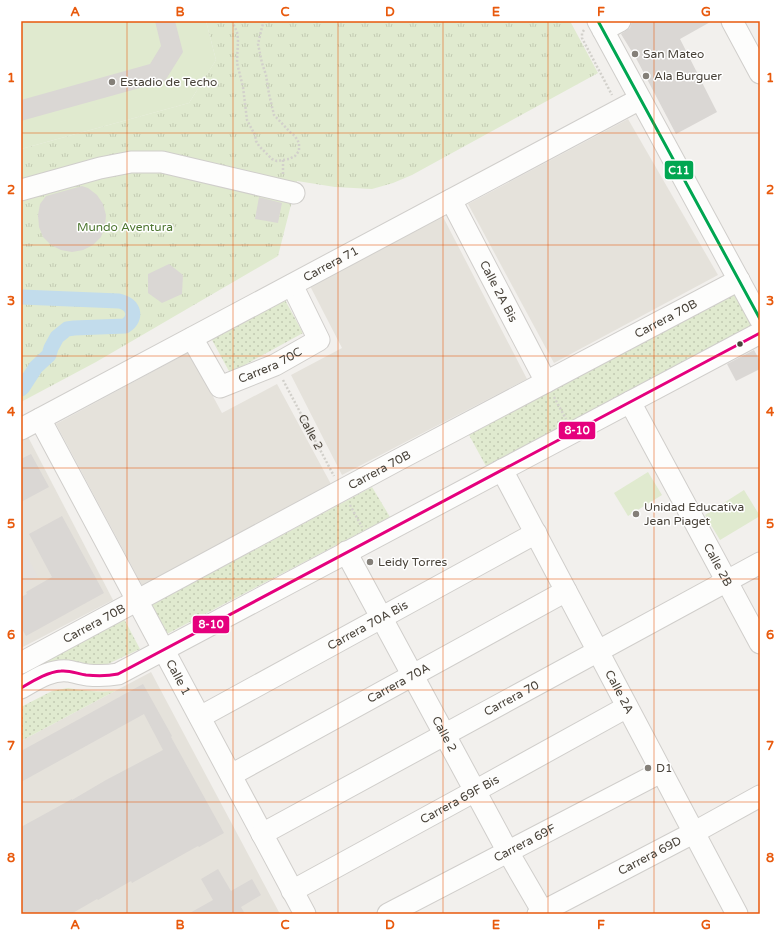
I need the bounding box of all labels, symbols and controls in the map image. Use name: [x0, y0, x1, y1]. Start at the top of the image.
text: A: [70, 4, 80, 20]
text: B: [175, 4, 185, 20]
text: C: [280, 4, 290, 20]
text: D: [385, 4, 395, 20]
text: E: [492, 4, 500, 20]
text: F: [597, 4, 605, 20]
text: G: [701, 4, 711, 20]
place label: San Mateo: [643, 47, 704, 61]
marker: San Mateo: [630, 49, 640, 59]
place label: Ala Burguer: [654, 69, 722, 83]
text: 1: [7, 70, 15, 86]
text: 1: [766, 70, 774, 86]
marker: Ala Burguer: [641, 71, 651, 81]
place label: Estadio de Techo: [120, 75, 217, 89]
marker: Estadio de Techo: [107, 77, 117, 87]
line badge: C11: [664, 160, 694, 180]
text: C11: [668, 164, 690, 177]
text: 2: [7, 182, 15, 198]
text: 2: [766, 182, 774, 198]
park label: Mundo Aventura: [77, 220, 173, 234]
street label: Carrera 71: [301, 243, 361, 284]
street label: Calle 2A Bis: [477, 258, 521, 325]
text: 3: [7, 293, 15, 309]
text: 3: [766, 293, 774, 309]
street label: Carrera 70B: [632, 296, 699, 341]
unlabelled marker: [735, 339, 745, 349]
street label: Carrera 70C: [236, 344, 304, 386]
text: 4: [7, 404, 16, 420]
text: 4: [766, 404, 775, 420]
street label: Calle 2: [295, 412, 326, 452]
line badge: 8-10: [558, 421, 596, 440]
text: 8-10: [564, 424, 590, 437]
street label: Carrera 70B: [346, 448, 413, 492]
place label: Unidad Educativa Jean Piaget: [644, 500, 744, 528]
marker: Unidad Educativa Jean Piaget: [631, 509, 641, 519]
text: 5: [7, 516, 15, 532]
text: 5: [766, 516, 774, 532]
street label: Calle 2B: [701, 541, 735, 589]
place label: Leidy Torres: [378, 555, 447, 569]
marker: Leidy Torres: [365, 557, 375, 567]
street label: Carrera 70A Bis: [325, 597, 410, 653]
street label: Carrera 70B: [60, 601, 128, 646]
line badge: 8-10: [192, 615, 230, 634]
text: 8-10: [198, 618, 224, 631]
text: 6: [7, 627, 15, 643]
text: 6: [766, 627, 774, 643]
street label: Calle 1: [163, 657, 194, 698]
street label: Carrera 70A: [365, 660, 432, 706]
street label: Calle 2A: [602, 668, 637, 716]
street label: Carrera 70: [482, 677, 542, 719]
street label: Calle 2: [429, 714, 460, 754]
text: 7: [7, 738, 15, 754]
text: 7: [766, 738, 774, 754]
place label: D1: [656, 761, 673, 775]
marker: D1: [643, 763, 653, 773]
street label: Carrera 69F Bis: [418, 772, 502, 827]
street label: Carrera 69F: [491, 821, 558, 865]
street label: Carrera 69D: [616, 833, 684, 878]
text: 8: [7, 850, 15, 866]
text: 8: [766, 850, 774, 866]
text: A: [70, 917, 80, 933]
text: B: [175, 917, 185, 933]
text: C: [280, 917, 290, 933]
text: D: [385, 917, 395, 933]
text: E: [492, 917, 500, 933]
text: F: [597, 917, 605, 933]
text: G: [701, 917, 711, 933]

